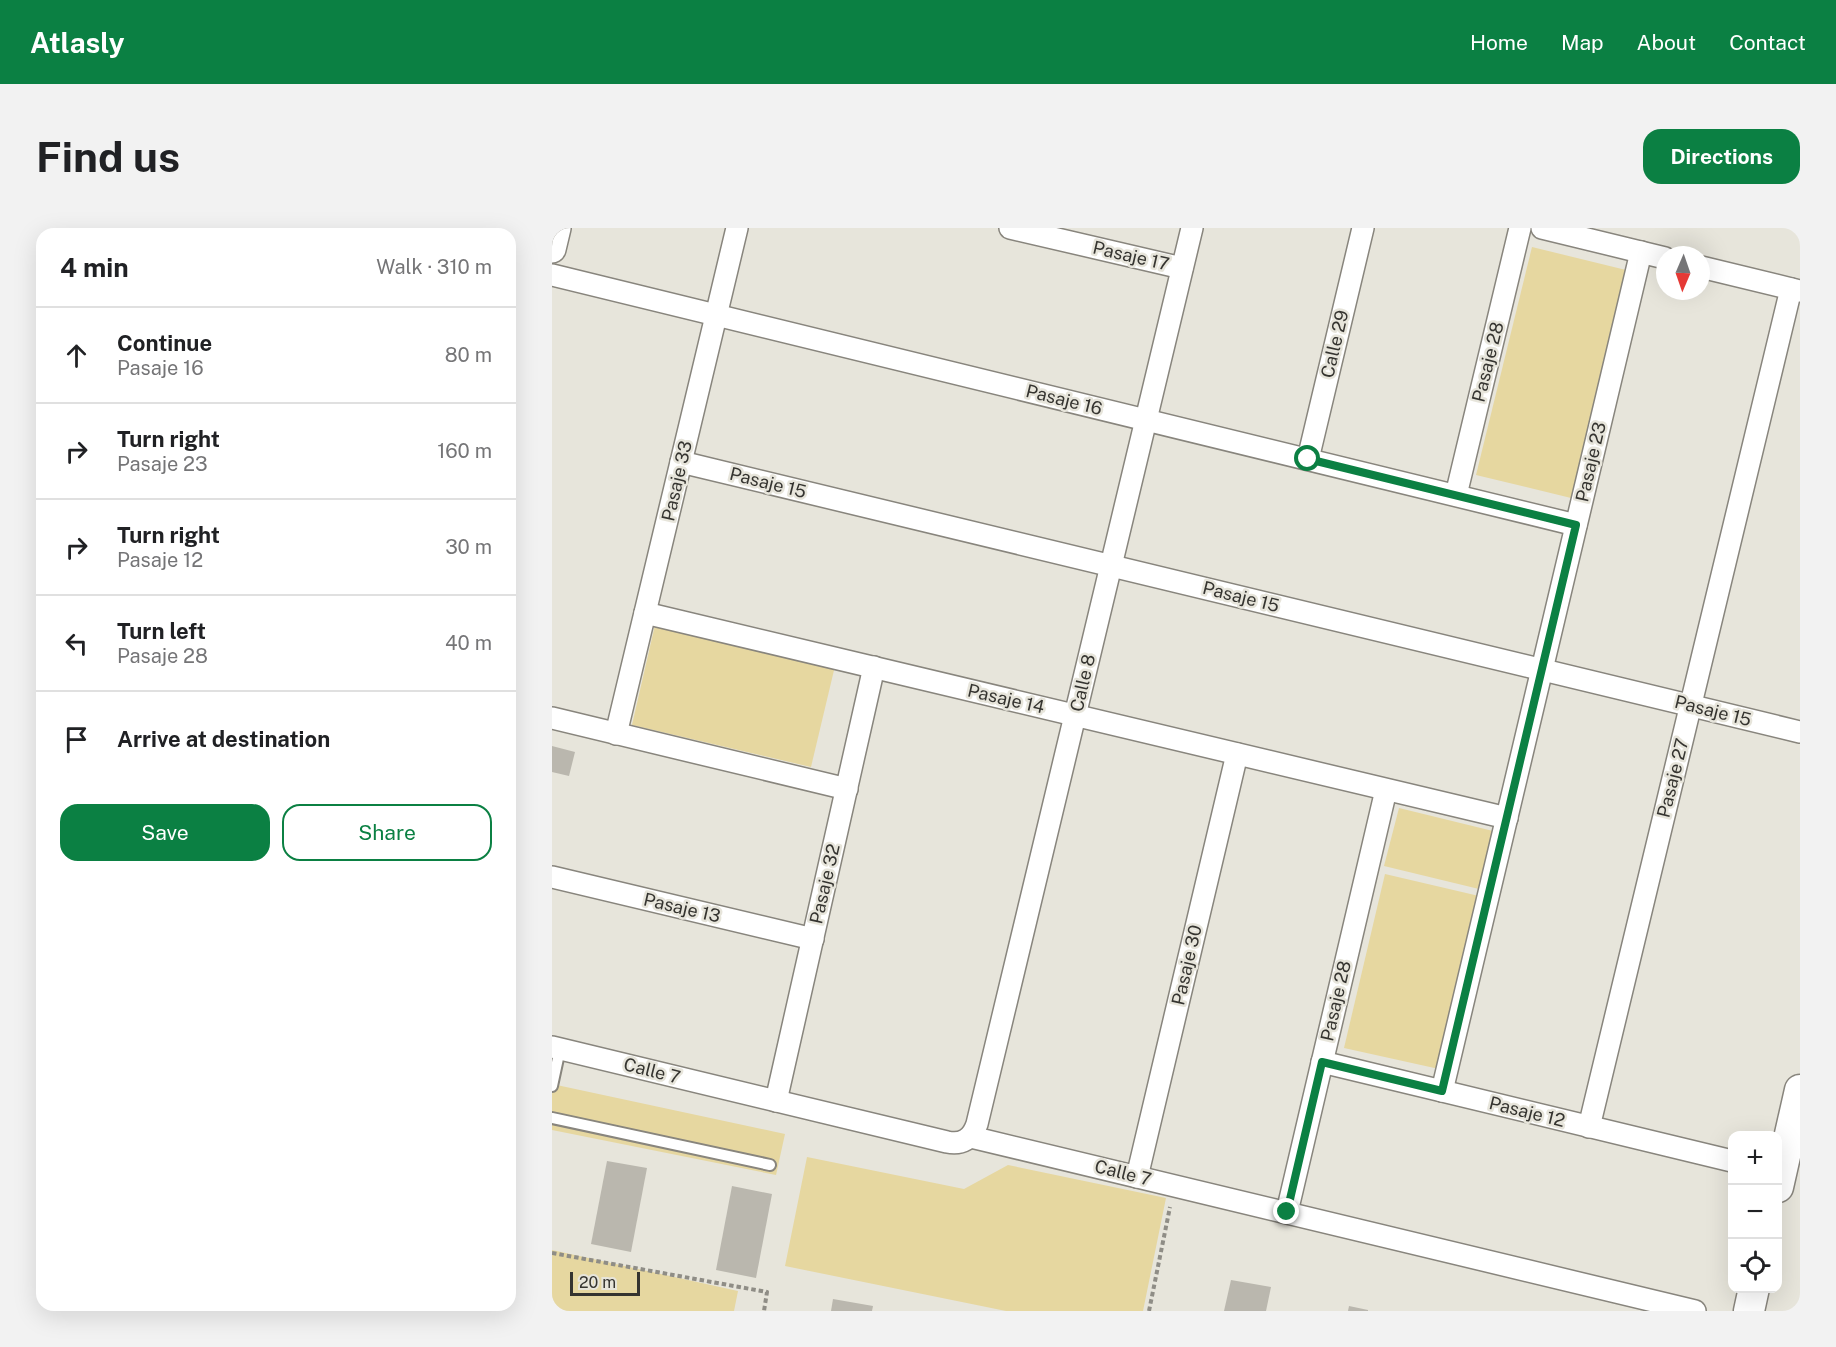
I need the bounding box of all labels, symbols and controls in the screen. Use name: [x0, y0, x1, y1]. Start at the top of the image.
text: Atlasly: [30, 26, 124, 59]
text: Home: [1470, 30, 1528, 55]
text: Map: [1561, 30, 1604, 55]
text: About: [1637, 30, 1696, 55]
text: Contact: [1729, 30, 1806, 55]
button: Directions: [1643, 129, 1800, 184]
text: Find us: [36, 132, 180, 181]
street label: Pasaje 17: [1091, 237, 1171, 274]
north arrow: [1656, 246, 1710, 300]
text: 4 min: [60, 252, 129, 283]
text: Walk · 310 m: [376, 255, 492, 279]
street label: Calle 29: [1317, 308, 1352, 380]
street label: Pasaje 28: [1467, 320, 1508, 404]
text: Continue: [117, 330, 212, 356]
icon: ahead: [60, 339, 93, 372]
text: 80 m: [445, 343, 492, 367]
text: Pasaje 16: [117, 356, 204, 380]
street label: Pasaje 16: [1024, 380, 1104, 419]
street label: Pasaje 23: [1571, 420, 1610, 504]
text: Turn right: [117, 426, 220, 452]
icon: right: [60, 435, 93, 468]
text: 160 m: [437, 439, 492, 463]
street label: Pasaje 33: [657, 439, 696, 523]
route start: [1294, 445, 1320, 471]
text: Pasaje 23: [117, 452, 208, 476]
street label: Pasaje 15: [728, 463, 809, 502]
text: Turn right: [117, 522, 220, 548]
icon: right: [60, 531, 93, 564]
text: 30 m: [445, 535, 492, 559]
text: Pasaje 12: [117, 548, 203, 572]
street label: Pasaje 15: [1201, 577, 1282, 616]
text: Turn left: [117, 618, 206, 644]
icon: left: [60, 627, 93, 660]
text: 40 m: [445, 631, 492, 655]
text: Pasaje 28: [117, 644, 208, 668]
street label: Calle 8: [1066, 652, 1099, 714]
street label: Pasaje 14: [966, 680, 1047, 718]
street label: Pasaje 15: [1673, 691, 1754, 730]
icon: arrive: [60, 723, 93, 756]
text: Arrive at destination: [117, 726, 330, 752]
street label: Pasaje 27: [1653, 736, 1692, 820]
button: Save: [60, 804, 270, 861]
button: Share: [282, 804, 492, 861]
street label: Pasaje 32: [805, 842, 844, 926]
street label: Pasaje 13: [642, 888, 723, 927]
street label: Pasaje 30: [1167, 923, 1206, 1007]
street label: Pasaje 28: [1316, 959, 1355, 1043]
street label: Calle 7: [622, 1053, 683, 1088]
street label: Pasaje 12: [1487, 1092, 1567, 1131]
map controls: [1728, 1131, 1782, 1293]
button: +: [1728, 1131, 1782, 1185]
street label: Calle 7: [1093, 1155, 1154, 1190]
button: −: [1728, 1185, 1782, 1239]
route end: [1273, 1198, 1299, 1224]
button: locate: [1728, 1239, 1782, 1293]
scale bar: [570, 1269, 640, 1296]
text: 20 m: [579, 1273, 616, 1292]

